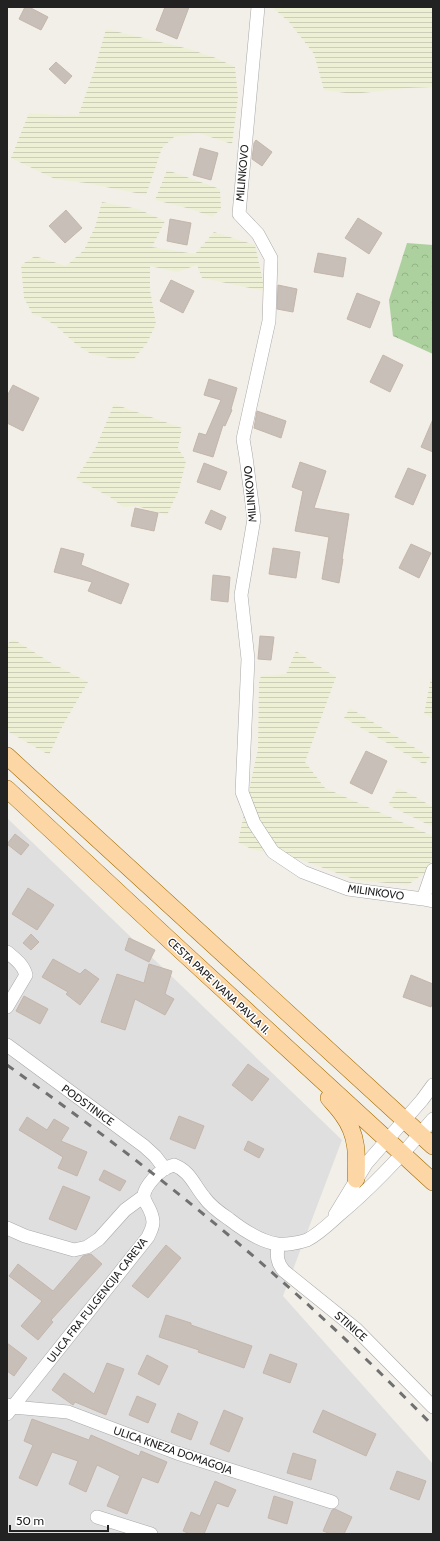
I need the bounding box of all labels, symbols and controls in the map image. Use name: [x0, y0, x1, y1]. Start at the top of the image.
street label: MILINKOVO: [233, 143, 252, 202]
street label: MILINKOVO: [240, 464, 259, 523]
street label: MILINKOVO: [347, 881, 406, 903]
street label: CESTA PAPE IVANA PAVLA II.: [165, 935, 273, 1037]
street label: PODSTINICE: [59, 1081, 117, 1129]
street label: ULICA FRA FULGENCIJA CAREVA: [44, 1234, 150, 1365]
street label: STINICE: [332, 1308, 370, 1344]
street label: ULICA KNEZA DOMAGOJA: [112, 1423, 235, 1477]
scale bar: [10, 1507, 108, 1533]
text: 50 m: [16, 1513, 44, 1528]

